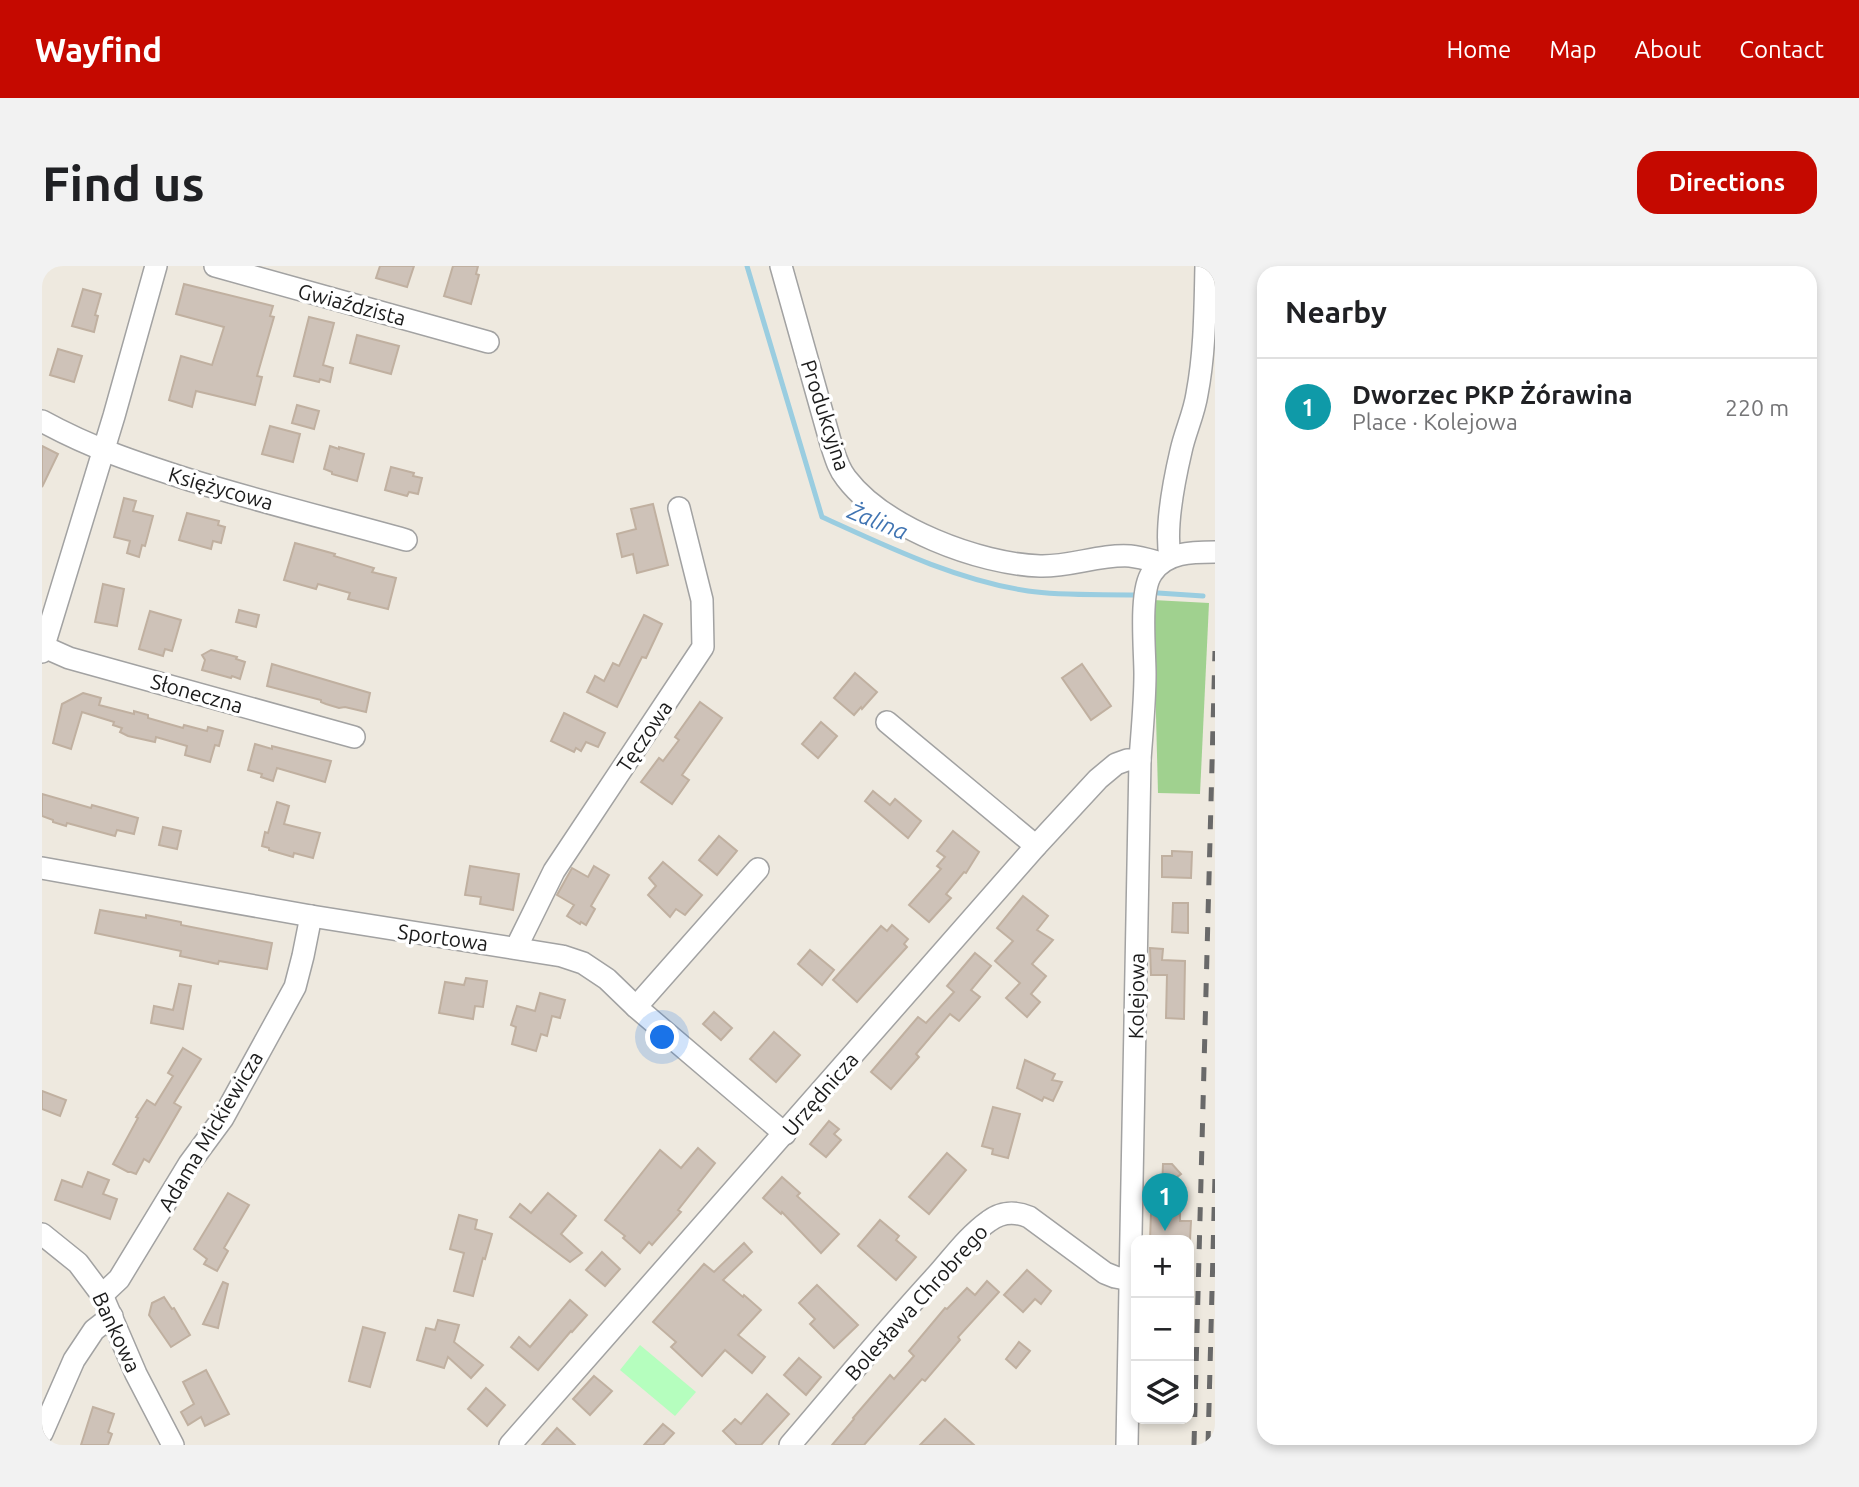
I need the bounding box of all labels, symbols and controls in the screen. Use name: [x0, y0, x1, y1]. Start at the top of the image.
text: Wayfind: [35, 31, 162, 68]
text: Home: [1446, 36, 1511, 63]
text: Map: [1549, 36, 1596, 63]
text: About: [1634, 36, 1701, 63]
text: Contact: [1739, 36, 1824, 63]
button: Directions: [1637, 151, 1817, 214]
text: Find us: [42, 155, 205, 210]
street label: Gwiaździsta: [295, 278, 409, 330]
text: Nearby: [1285, 295, 1387, 329]
street label: Produkcyjna: [797, 356, 855, 474]
text: Dworzec PKP Żórawina: [1352, 380, 1633, 409]
text: 1: [1302, 395, 1314, 420]
text: 220 m: [1725, 395, 1789, 420]
text: Place · Kolejowa: [1352, 409, 1518, 434]
street label: Księżycowa: [166, 462, 276, 514]
water label: Żalina: [844, 497, 911, 544]
street label: Słoneczna: [148, 668, 246, 718]
street label: Tęczowa: [611, 696, 677, 776]
street label: Sportowa: [396, 919, 490, 955]
street label: Kolejowa: [1123, 953, 1149, 1039]
your location: [645, 1020, 679, 1054]
street label: Adama Mickiewicza: [153, 1047, 267, 1215]
street label: Urzędnicza: [777, 1047, 863, 1141]
pin: 1: [1142, 1173, 1188, 1231]
street label: Bolesława Chrobrego: [840, 1219, 992, 1385]
map controls: [1131, 1235, 1194, 1424]
button: +: [1131, 1235, 1194, 1298]
street label: Bankowa: [88, 1288, 146, 1376]
button: −: [1131, 1298, 1194, 1361]
button: layers: [1131, 1361, 1194, 1424]

